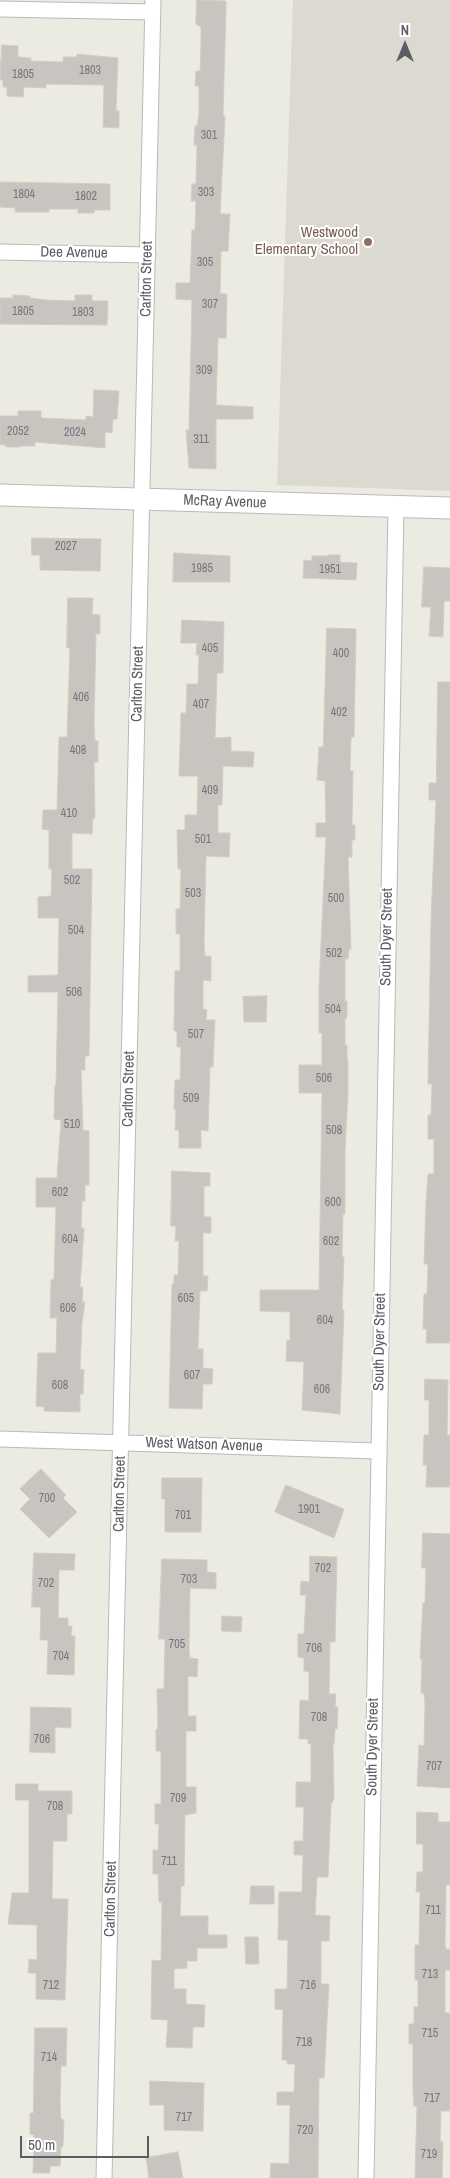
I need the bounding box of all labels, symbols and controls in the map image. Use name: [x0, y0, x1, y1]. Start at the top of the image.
north arrow: [380, 20, 430, 70]
text: N: [401, 21, 409, 39]
house number: 1803: [79, 64, 101, 78]
house number: 1805: [12, 68, 34, 82]
house number: 301: [201, 129, 217, 143]
house number: 303: [198, 186, 214, 200]
house number: 1804: [13, 188, 35, 202]
house number: 1802: [75, 190, 97, 204]
place label: Westwood Elementary School: [255, 224, 358, 259]
marker: Westwood Elementary School: [362, 236, 374, 248]
street label: Carlton Street: [137, 241, 157, 317]
street label: Dee Avenue: [40, 243, 108, 263]
house number: 305: [197, 256, 213, 270]
house number: 307: [202, 298, 218, 312]
house number: 1805: [12, 305, 34, 319]
house number: 1803: [72, 306, 94, 320]
house number: 309: [196, 364, 212, 378]
house number: 2052: [7, 425, 29, 439]
house number: 2024: [64, 426, 86, 440]
house number: 311: [193, 433, 209, 447]
street label: McRay Avenue: [183, 492, 267, 512]
house number: 2027: [55, 540, 77, 554]
house number: 1985: [191, 562, 213, 576]
house number: 1951: [319, 563, 341, 577]
house number: 405: [202, 642, 218, 656]
street label: Carlton Street: [128, 646, 148, 722]
house number: 400: [333, 647, 349, 661]
house number: 406: [73, 691, 89, 705]
house number: 407: [193, 698, 209, 712]
house number: 402: [331, 706, 347, 720]
house number: 408: [70, 744, 86, 758]
house number: 409: [202, 784, 218, 798]
house number: 410: [61, 807, 77, 821]
house number: 501: [195, 833, 211, 847]
house number: 502: [64, 874, 80, 888]
house number: 503: [185, 887, 201, 901]
street label: South Dyer Street: [377, 888, 397, 986]
house number: 500: [328, 892, 344, 906]
house number: 504: [68, 924, 84, 938]
house number: 502: [326, 947, 342, 961]
house number: 506: [66, 986, 82, 1000]
house number: 504: [325, 1003, 341, 1017]
house number: 507: [188, 1028, 204, 1042]
street label: Carlton Street: [119, 1051, 139, 1127]
house number: 506: [316, 1072, 332, 1086]
house number: 509: [183, 1092, 199, 1106]
house number: 510: [64, 1118, 80, 1132]
house number: 508: [326, 1124, 342, 1138]
house number: 602: [52, 1186, 68, 1200]
house number: 600: [325, 1196, 341, 1210]
house number: 604: [62, 1233, 78, 1247]
house number: 602: [323, 1235, 339, 1249]
house number: 605: [178, 1292, 194, 1306]
street label: South Dyer Street: [370, 1293, 390, 1391]
house number: 606: [60, 1302, 76, 1316]
house number: 604: [317, 1314, 333, 1328]
house number: 607: [184, 1369, 200, 1383]
house number: 608: [52, 1379, 68, 1393]
house number: 606: [314, 1383, 330, 1397]
street label: West Watson Avenue: [145, 1434, 263, 1456]
street label: Carlton Street: [110, 1456, 130, 1532]
house number: 700: [39, 1492, 55, 1506]
house number: 1901: [298, 1503, 320, 1517]
house number: 701: [175, 1509, 191, 1523]
house number: 702: [315, 1562, 331, 1576]
house number: 703: [181, 1573, 197, 1587]
house number: 702: [38, 1577, 54, 1591]
house number: 705: [169, 1638, 185, 1652]
house number: 706: [306, 1642, 322, 1656]
house number: 704: [53, 1650, 69, 1664]
street label: South Dyer Street: [363, 1698, 383, 1796]
house number: 708: [311, 1711, 327, 1725]
house number: 706: [34, 1733, 50, 1747]
house number: 707: [426, 1760, 442, 1774]
house number: 709: [170, 1792, 186, 1806]
house number: 708: [47, 1800, 63, 1814]
house number: 711: [161, 1855, 177, 1869]
street label: Carlton Street: [101, 1861, 121, 1937]
house number: 711: [425, 1904, 441, 1918]
house number: 713: [422, 1968, 438, 1982]
house number: 712: [43, 1979, 59, 1993]
house number: 716: [300, 1979, 316, 1993]
house number: 715: [422, 2027, 438, 2041]
house number: 718: [296, 2036, 312, 2050]
house number: 714: [41, 2051, 57, 2065]
house number: 717: [424, 2092, 440, 2106]
house number: 717: [176, 2111, 192, 2125]
house number: 720: [297, 2124, 313, 2138]
scale bar: [22, 2126, 151, 2158]
text: 50 m: [28, 2134, 55, 2155]
house number: 719: [421, 2148, 437, 2162]

